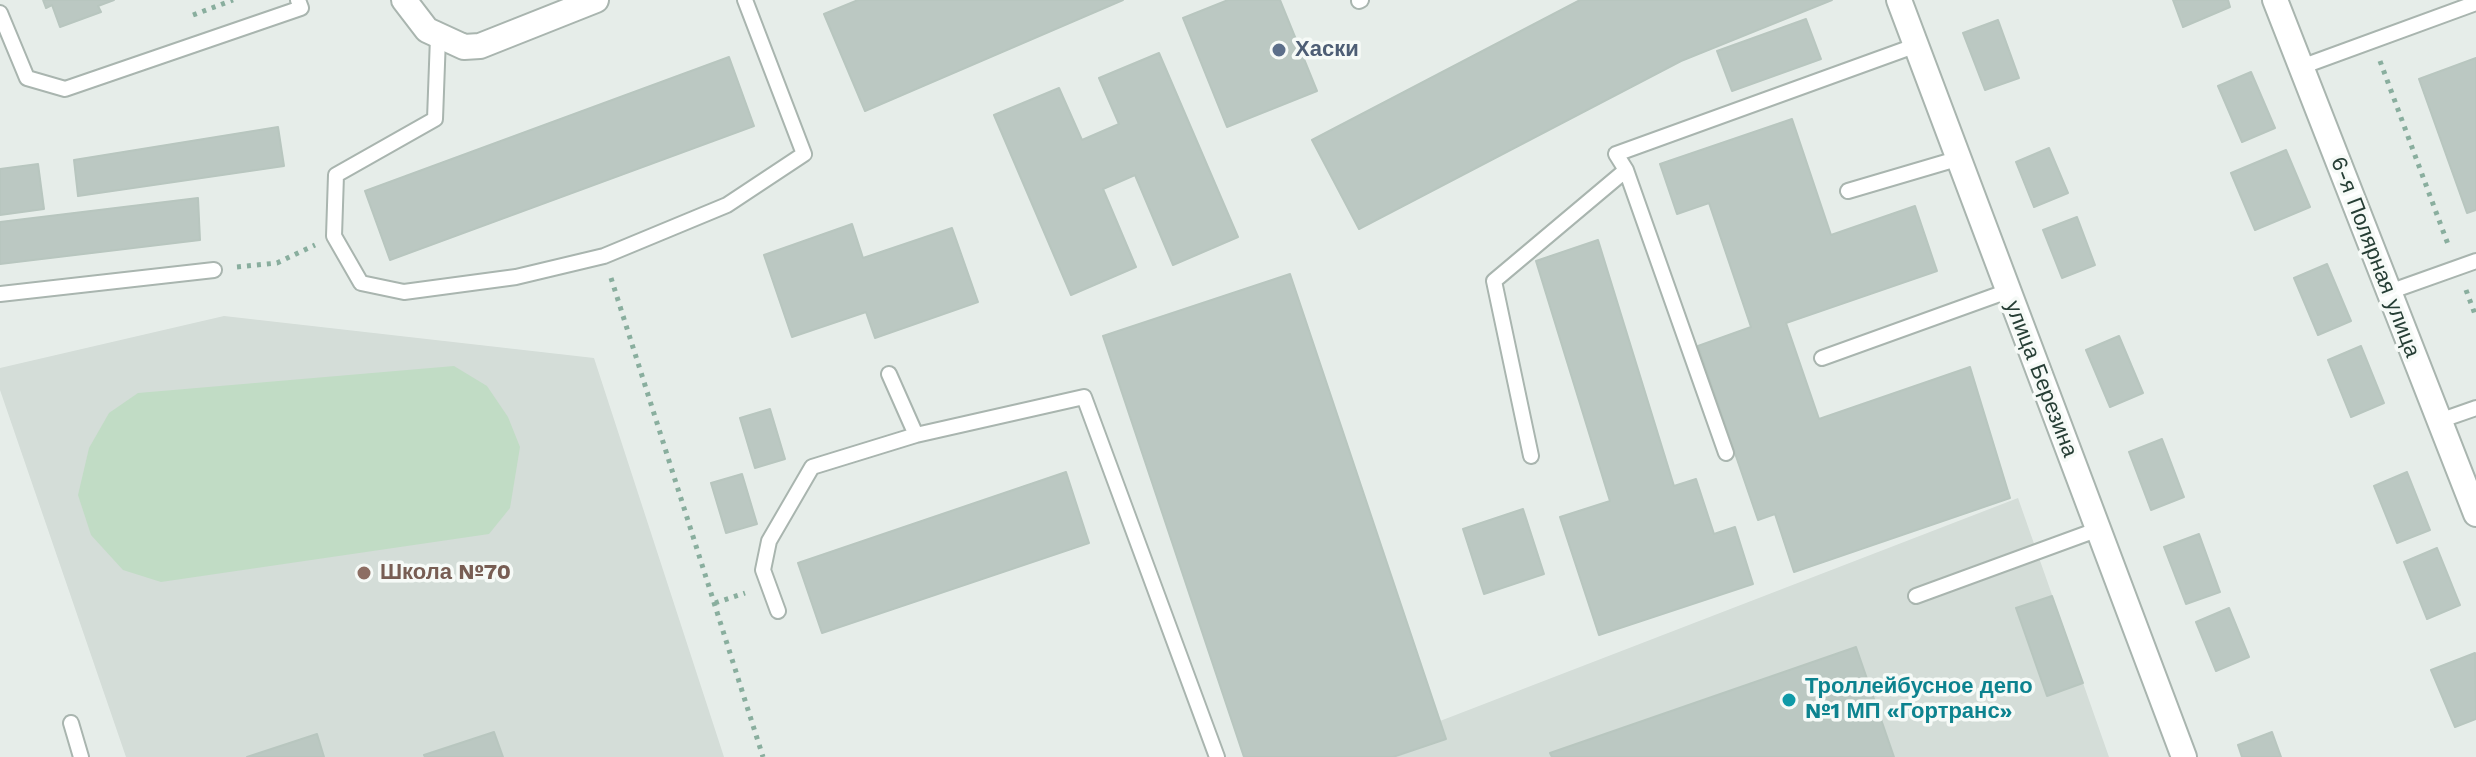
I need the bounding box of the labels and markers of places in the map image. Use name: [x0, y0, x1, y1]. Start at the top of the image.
place label: Хаски: [1295, 37, 1359, 63]
marker: Хаски: [1270, 41, 1288, 59]
place label: Школа №70: [380, 560, 511, 586]
marker: Школа №70: [355, 564, 373, 582]
place label: Троллейбусное депо №1 МП «Гортранс»: [1805, 674, 2033, 726]
marker: Троллейбусное депо №1 МП «Гортранс»: [1780, 691, 1798, 709]

